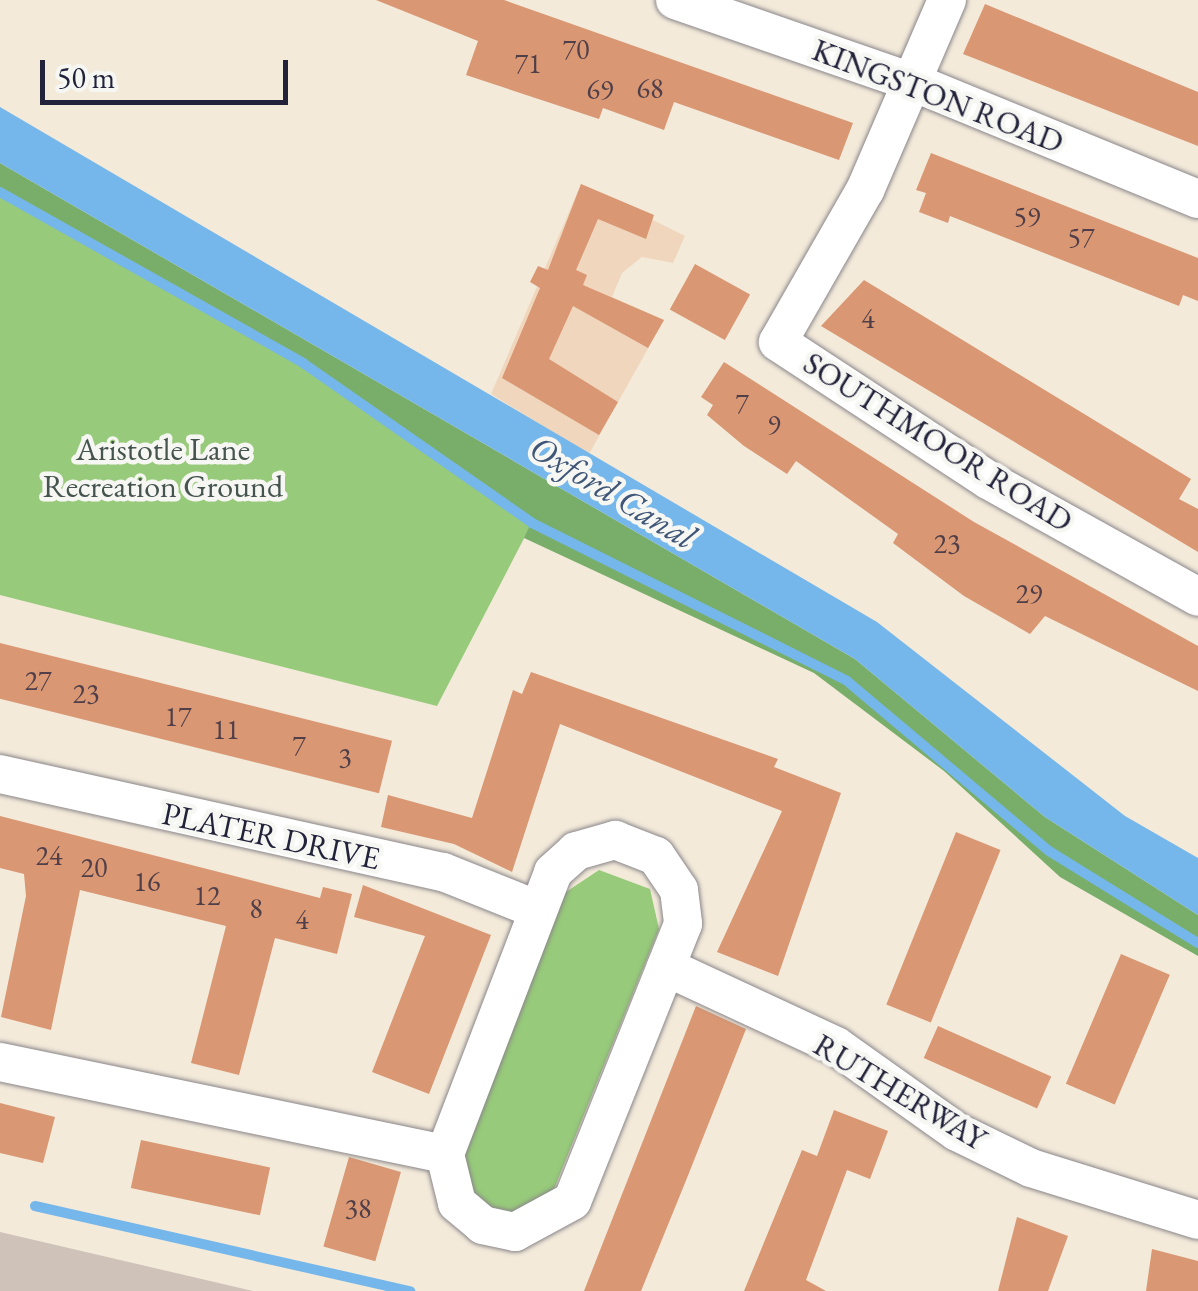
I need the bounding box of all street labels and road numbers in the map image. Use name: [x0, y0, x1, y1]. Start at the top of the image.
street label: KINGSTON ROAD: [807, 30, 1069, 162]
street label: SOUTHMOOR ROAD: [797, 344, 1079, 540]
street label: PLATER DRIVE: [159, 794, 383, 878]
street label: RUTHERWAY: [807, 1025, 993, 1159]

